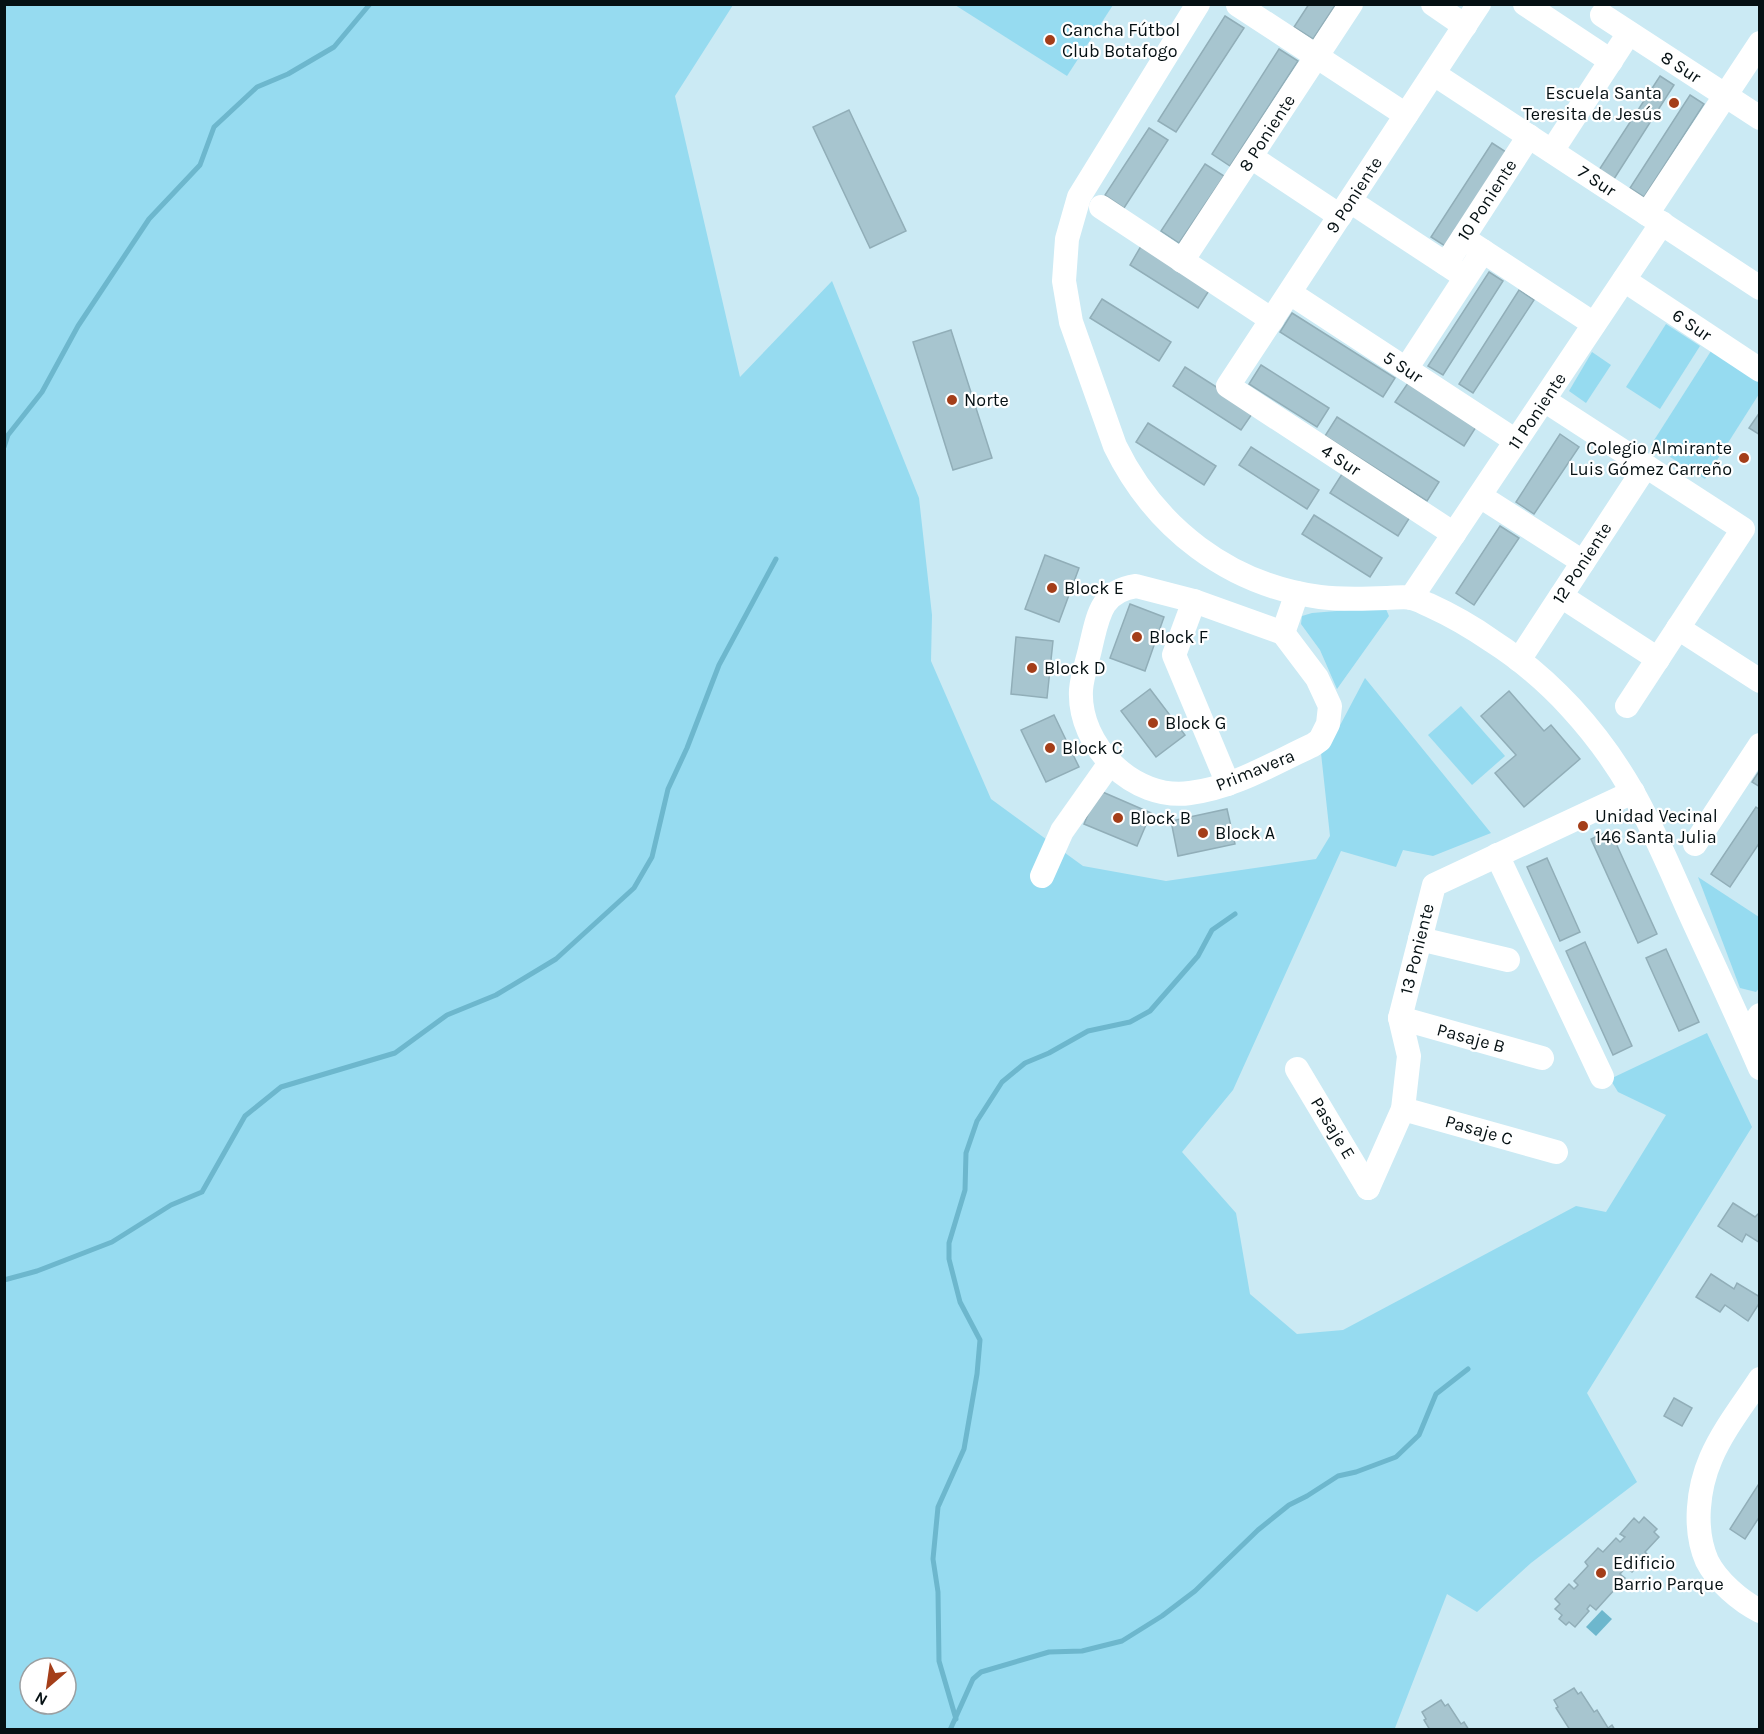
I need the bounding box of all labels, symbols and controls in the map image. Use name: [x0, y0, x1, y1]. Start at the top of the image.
place label: Cancha Fútbol Club Botafogo: [1062, 19, 1180, 62]
marker: Cancha Fútbol Club Botafogo: [1043, 33, 1057, 47]
street label: 8 Sur: [1657, 46, 1706, 88]
place label: Escuela Santa Teresita de Jesús: [1523, 82, 1662, 125]
street label: 8 Poniente: [1234, 90, 1300, 176]
marker: Escuela Santa Teresita de Jesús: [1667, 96, 1681, 110]
street label: 9 Poniente: [1321, 153, 1387, 237]
street label: 10 Poniente: [1452, 155, 1522, 245]
street label: 7 Sur: [1574, 161, 1621, 202]
street label: 6 Sur: [1668, 304, 1716, 346]
street label: 5 Sur: [1379, 346, 1427, 388]
street label: 11 Poniente: [1503, 368, 1571, 454]
place label: Norte: [964, 389, 1009, 411]
marker: Norte: [945, 393, 959, 407]
place label: Colegio Almirante Luis Gómez Carreño: [1569, 437, 1732, 480]
street label: 4 Sur: [1317, 439, 1365, 481]
marker: Colegio Almirante Luis Gómez Carreño: [1737, 451, 1751, 465]
street label: 12 Poniente: [1547, 518, 1617, 608]
place label: Block E: [1064, 577, 1124, 599]
marker: Block E: [1045, 581, 1059, 595]
place label: Block F: [1149, 626, 1208, 648]
marker: Block F: [1130, 630, 1144, 644]
place label: Block D: [1044, 657, 1106, 679]
marker: Block D: [1025, 661, 1039, 675]
place label: Block G: [1165, 712, 1226, 734]
marker: Block G: [1146, 716, 1160, 730]
place label: Block C: [1062, 737, 1123, 759]
marker: Block C: [1043, 741, 1057, 755]
street label: Primavera: [1212, 744, 1298, 796]
place label: Unidad Vecinal 146 Santa Julia: [1595, 805, 1718, 848]
place label: Block B: [1130, 807, 1191, 829]
marker: Block B: [1111, 811, 1125, 825]
marker: Unidad Vecinal 146 Santa Julia: [1576, 819, 1590, 833]
place label: Block A: [1215, 822, 1275, 844]
marker: Block A: [1196, 826, 1210, 840]
street label: 13 Poniente: [1395, 901, 1439, 997]
street label: Pasaje B: [1435, 1018, 1507, 1058]
street label: Pasaje E: [1306, 1093, 1360, 1163]
street label: Pasaje C: [1443, 1110, 1515, 1150]
place label: Edificio Barrio Parque: [1613, 1552, 1724, 1595]
marker: Edificio Barrio Parque: [1594, 1566, 1608, 1580]
north arrow: [18, 1656, 78, 1716]
text: N: [31, 1688, 51, 1710]

